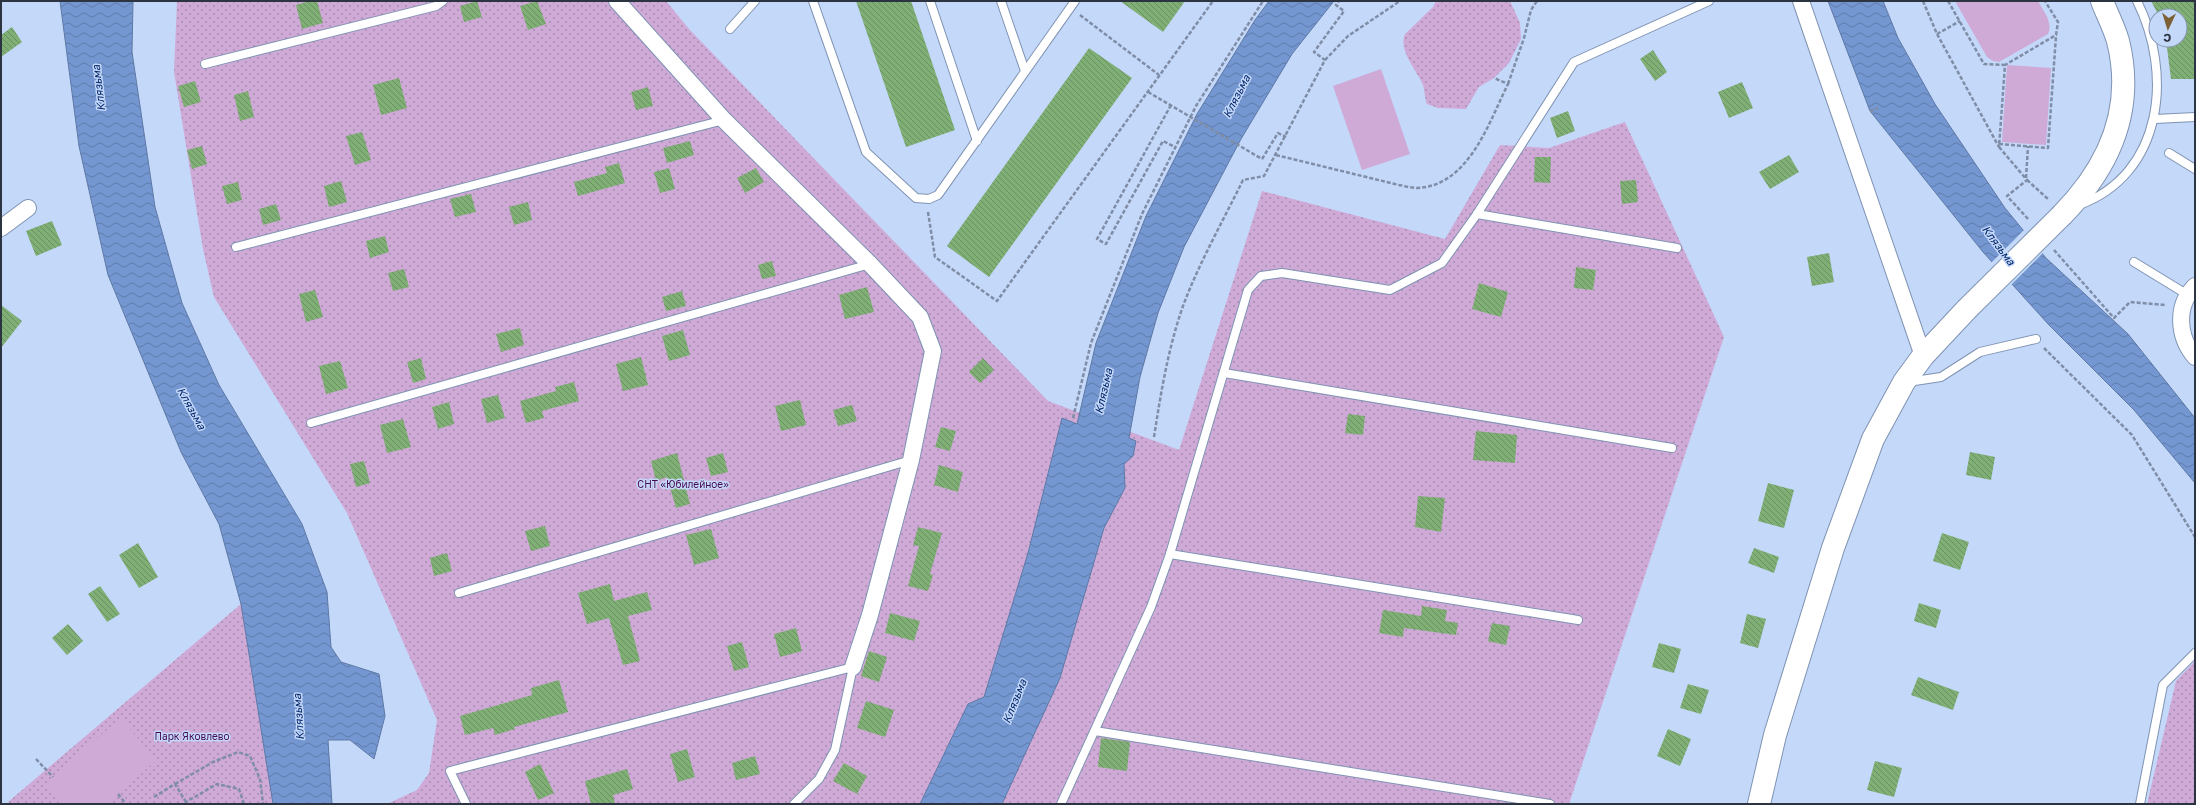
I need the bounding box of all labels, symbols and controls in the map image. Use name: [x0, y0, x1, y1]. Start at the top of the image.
north arrow: [2148, 8, 2188, 48]
text: С: [2163, 32, 2172, 45]
water label: Клязьма: [89, 63, 107, 112]
water label: Клязьма: [1220, 72, 1253, 120]
water label: Клязьма: [1980, 223, 2019, 268]
water label: Клязьма: [1091, 366, 1115, 415]
water label: Клязьма: [175, 385, 209, 432]
park label: СНТ «Юбилейное»: [637, 478, 729, 490]
water label: Клязьма: [999, 676, 1029, 725]
water label: Клязьма: [290, 693, 306, 741]
park label: Парк Яковлево: [155, 730, 229, 742]

